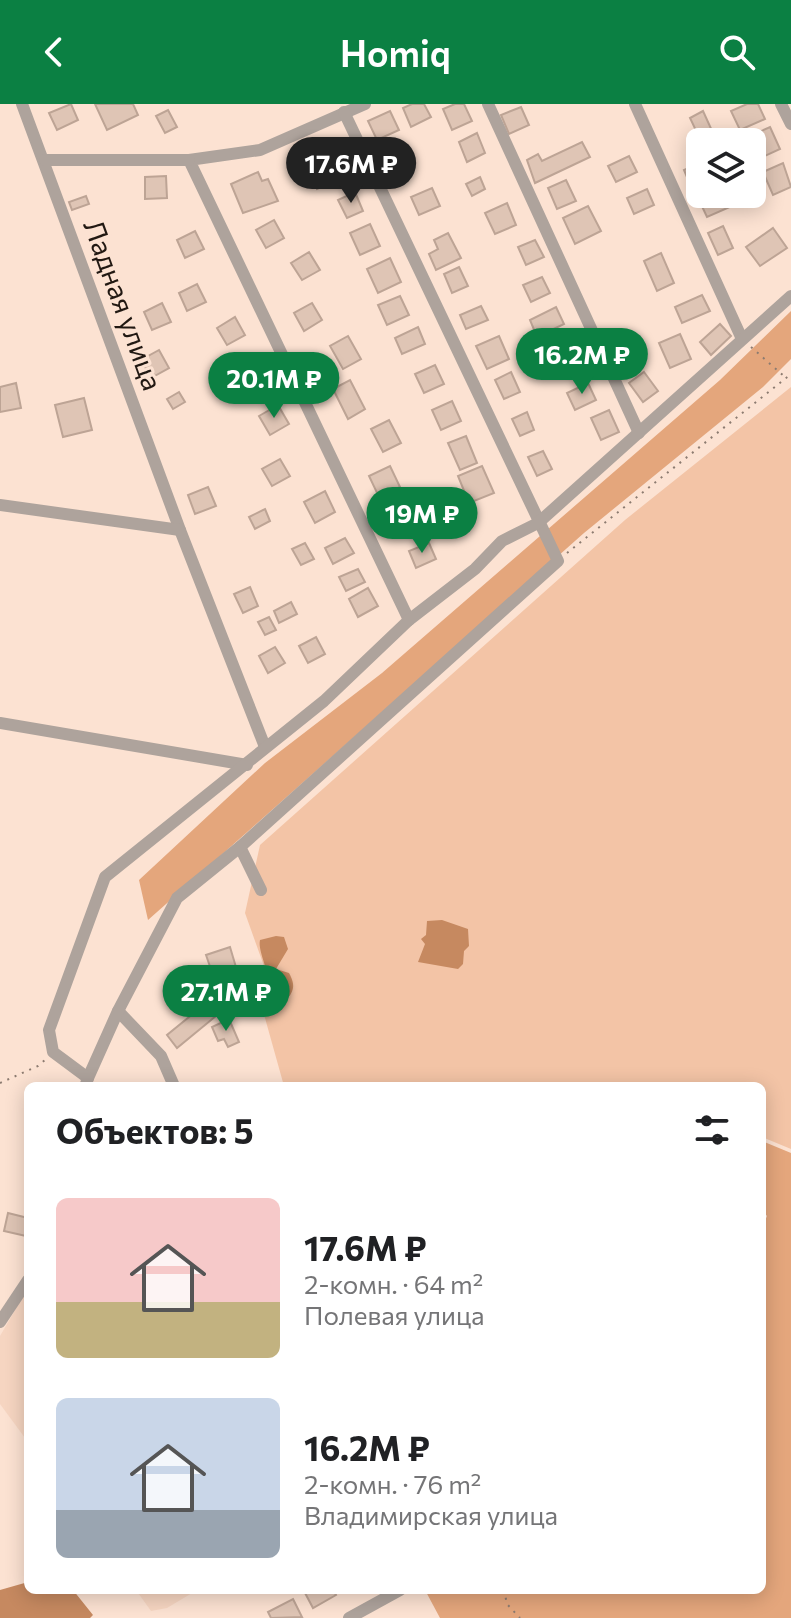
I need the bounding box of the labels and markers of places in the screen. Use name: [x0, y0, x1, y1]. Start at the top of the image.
pin: 17.6M ₽: [277, 137, 425, 205]
pin: 16.2M ₽: [508, 328, 656, 396]
pin: 20.1M ₽: [200, 352, 348, 420]
pin: 19M ₽: [366, 487, 478, 555]
pin: 27.1M ₽: [152, 965, 300, 1033]

